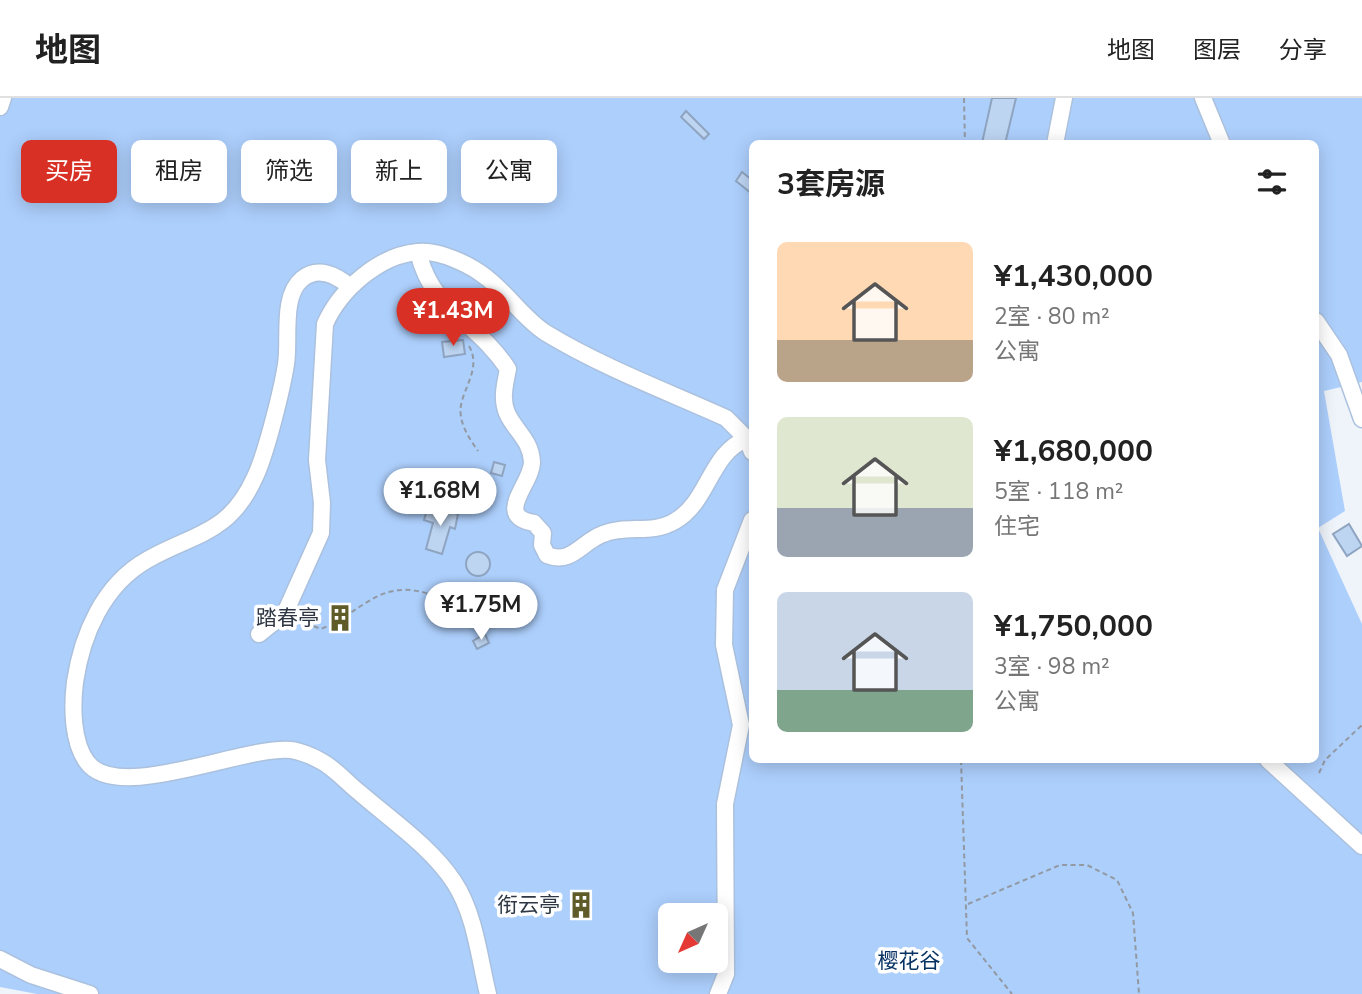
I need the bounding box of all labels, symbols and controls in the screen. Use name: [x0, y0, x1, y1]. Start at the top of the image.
text: 地图: [35, 28, 101, 73]
text: 地图: [1107, 34, 1155, 66]
text: 图层: [1193, 34, 1241, 66]
text: 分享: [1279, 34, 1327, 66]
chip: 买房: [21, 140, 117, 203]
chip: 租房: [131, 140, 227, 203]
chip: 筛选: [241, 140, 337, 203]
chip: 新上: [351, 140, 447, 203]
chip: 公寓: [461, 140, 557, 203]
icon: filters: [1253, 163, 1291, 201]
text: 3套房源: [777, 164, 885, 205]
text: ¥1,430,000: [994, 256, 1153, 297]
icon: home: [833, 270, 917, 354]
pin: ¥1.43M: [396, 288, 510, 348]
text: ¥1.43M: [413, 295, 493, 326]
text: 2室 · 80 m²: [994, 301, 1110, 332]
text: 公寓: [994, 336, 1040, 367]
text: ¥1,680,000: [994, 431, 1153, 472]
icon: home: [833, 445, 917, 529]
pin: ¥1.68M: [383, 468, 497, 528]
text: ¥1.68M: [400, 475, 480, 506]
text: 5室 · 118 m²: [994, 476, 1124, 507]
text: 住宅: [994, 511, 1040, 542]
pin: ¥1.75M: [424, 582, 538, 642]
text: ¥1.75M: [441, 589, 521, 620]
building icon: 踏春亭: [325, 603, 355, 633]
place label: 踏春亭: [256, 604, 319, 632]
text: ¥1,750,000: [994, 606, 1153, 647]
icon: home: [833, 620, 917, 704]
text: 3室 · 98 m²: [994, 651, 1110, 682]
text: 公寓: [994, 686, 1040, 717]
building icon: 衔云亭: [566, 890, 596, 920]
place label: 衔云亭: [497, 891, 560, 919]
north arrow: [658, 903, 728, 973]
map controls: [658, 903, 728, 973]
park label: 樱花谷: [878, 947, 941, 975]

